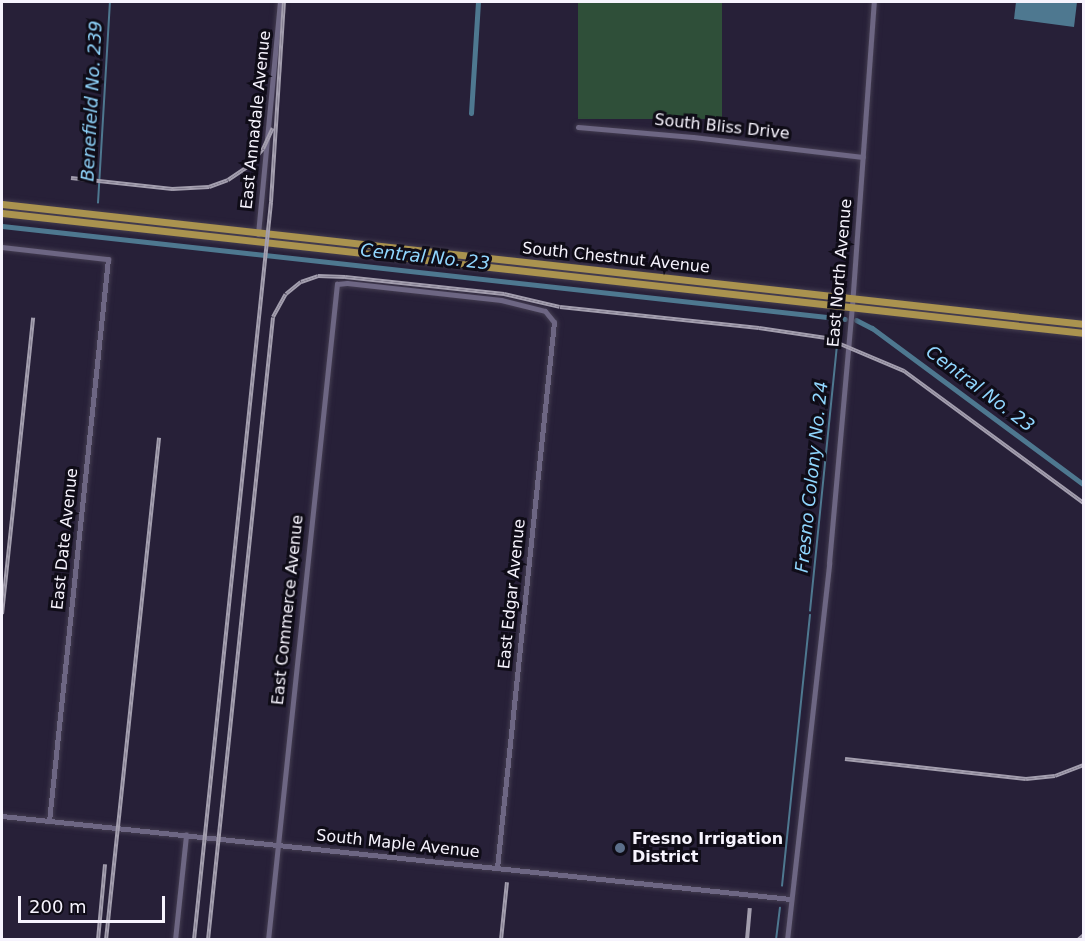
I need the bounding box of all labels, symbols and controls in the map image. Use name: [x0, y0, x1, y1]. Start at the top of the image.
water label: Benefield No. 239: [77, 20, 107, 182]
street label: East Annadale Avenue: [237, 30, 275, 210]
street label: South Bliss Drive: [653, 110, 791, 144]
street label: East North Avenue: [824, 198, 856, 348]
water label: Central No. 23: [359, 239, 491, 275]
street label: South Chestnut Avenue: [521, 239, 711, 277]
water label: Central No. 23: [922, 341, 1038, 437]
water label: Fresno Colony No. 24: [791, 380, 833, 574]
street label: East Date Avenue: [48, 467, 82, 611]
street label: East Commerce Avenue: [268, 514, 308, 706]
street label: East Edgar Avenue: [495, 518, 529, 670]
street label: South Maple Avenue: [315, 826, 481, 862]
place label: Fresno Irrigation District: [632, 829, 783, 867]
marker: Fresno Irrigation District: [613, 841, 627, 855]
scale bar: [21, 884, 168, 922]
text: 200 m: [29, 896, 87, 917]

